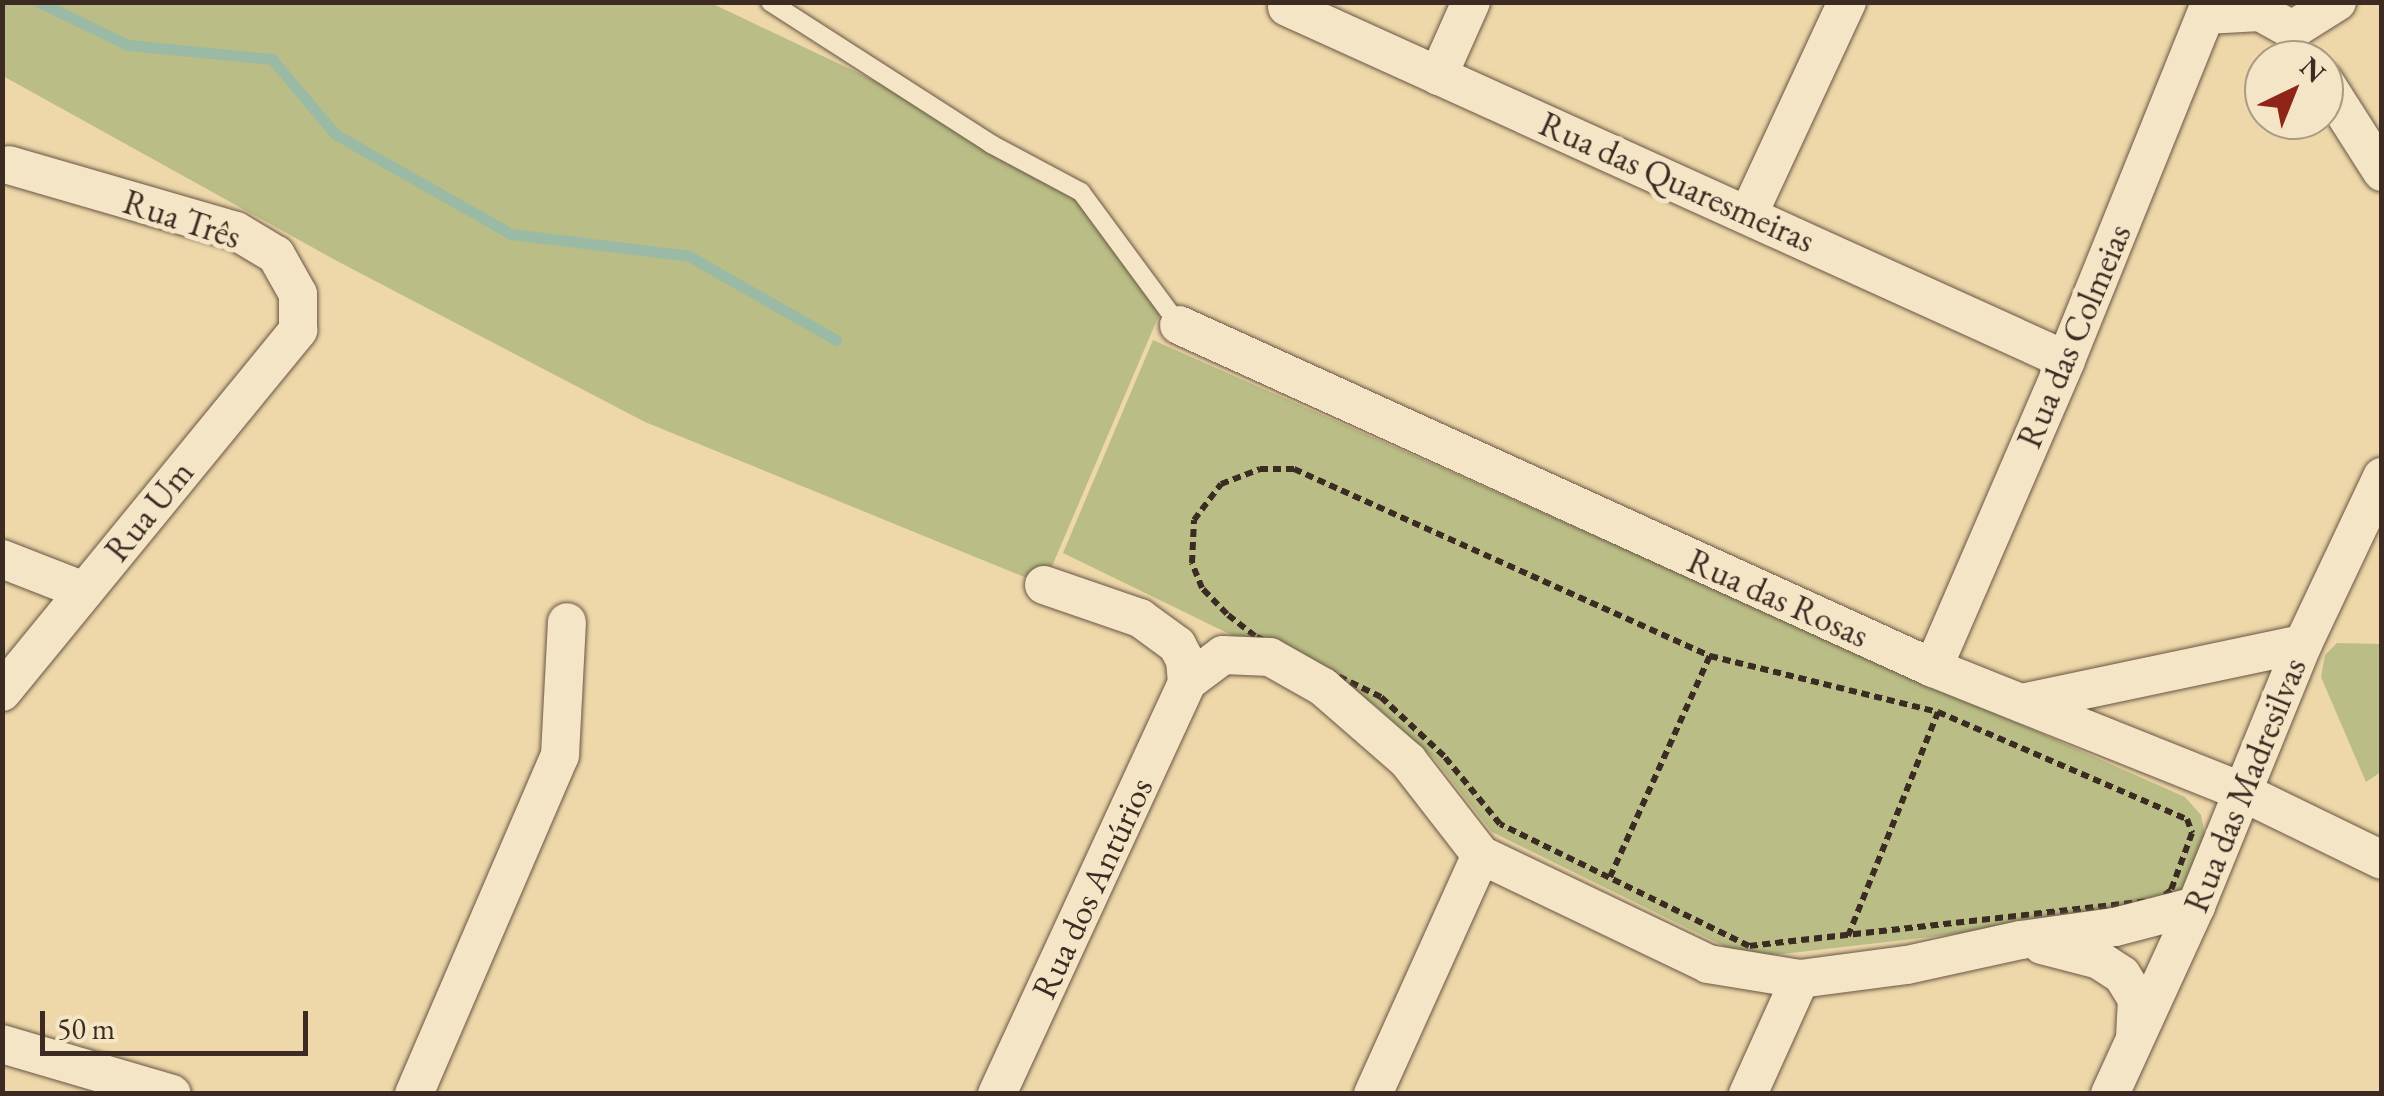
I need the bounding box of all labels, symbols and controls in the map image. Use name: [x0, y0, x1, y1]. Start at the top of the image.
north arrow: [2244, 40, 2344, 140]
text: N: [2293, 49, 2334, 90]
street label: Rua das Quaresmeiras: [1533, 103, 1821, 261]
street label: Rua Três: [118, 180, 246, 258]
street label: Rua das Colmeias: [2008, 218, 2140, 454]
street label: Rua Um: [96, 452, 202, 570]
street label: Rua das Rosas: [1681, 540, 1875, 656]
street label: Rua das Madresilvas: [2175, 652, 2315, 918]
street label: Rua dos Antúrios: [1023, 771, 1161, 1005]
scale bar: [45, 991, 312, 1053]
text: 50 m: [57, 1009, 115, 1048]

